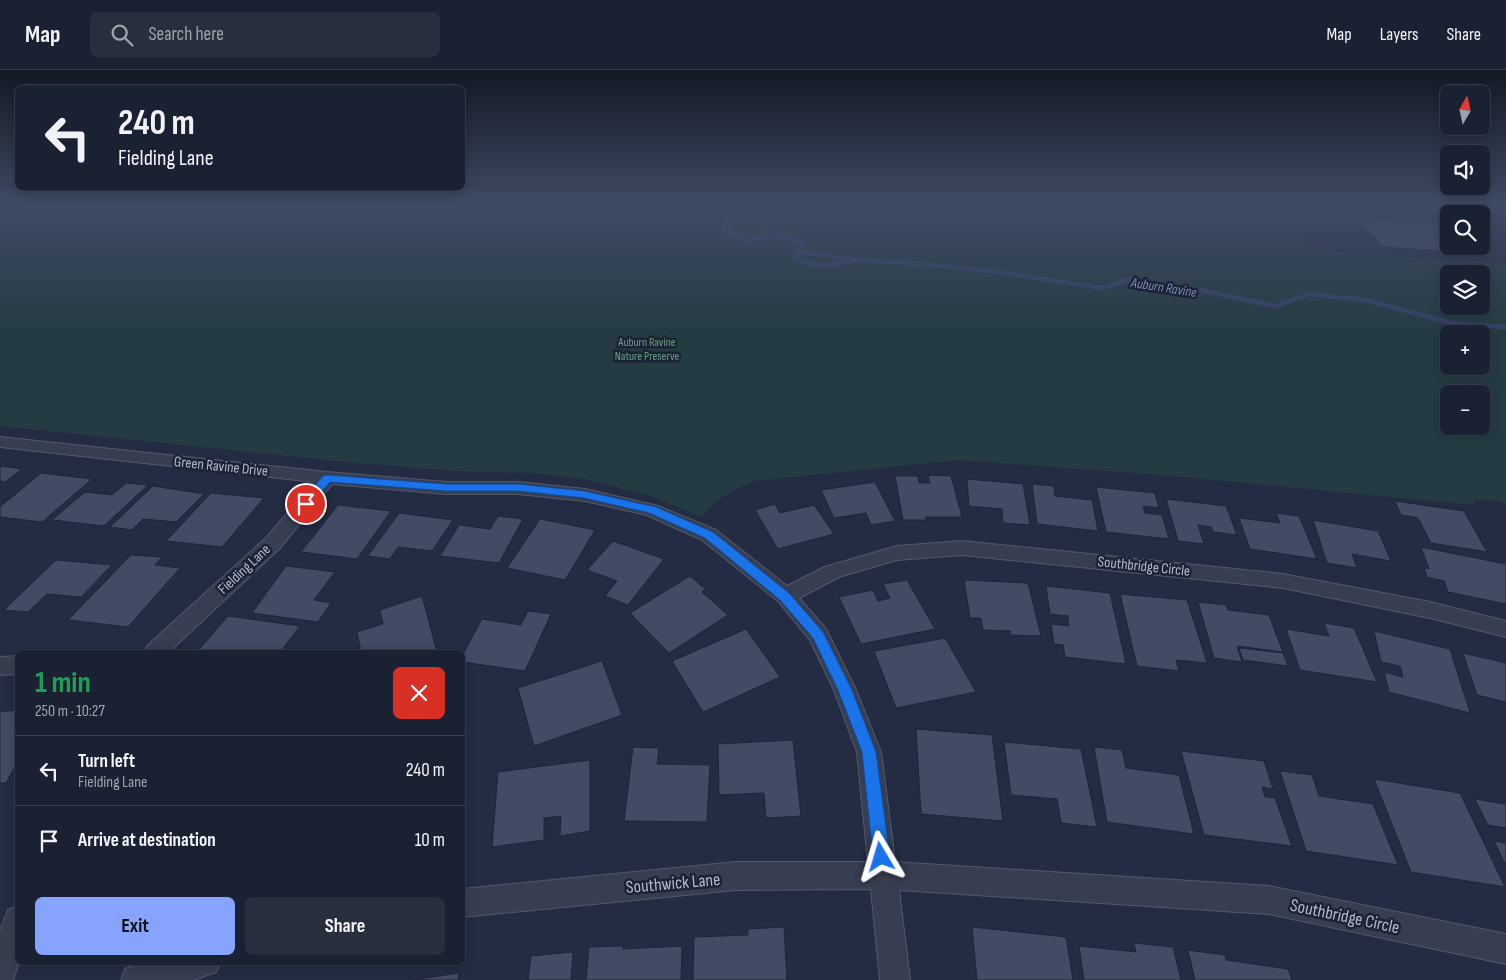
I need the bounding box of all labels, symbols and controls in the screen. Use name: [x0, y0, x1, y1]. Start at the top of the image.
search box: [90, 12, 440, 57]
text: Map: [25, 20, 60, 49]
icon: search: [108, 21, 136, 49]
text: Search here: [148, 23, 224, 46]
text: Map: [1327, 24, 1352, 45]
text: Layers: [1380, 24, 1419, 45]
text: Share: [1447, 24, 1481, 45]
north arrow: [1440, 85, 1490, 135]
map controls: [1440, 85, 1490, 435]
text: 240 m: [118, 102, 195, 145]
icon: left: [35, 105, 100, 170]
text: Fielding Lane: [118, 145, 214, 172]
button: sound: [1440, 145, 1490, 195]
button: search: [1440, 205, 1490, 255]
button: layers: [1440, 265, 1490, 315]
water label: Auburn Ravine: [1129, 274, 1198, 301]
button: +: [1440, 325, 1490, 375]
park label: Auburn Ravine Nature Preserve: [615, 335, 679, 364]
button: −: [1440, 385, 1490, 435]
street label: Green Ravine Drive: [173, 452, 269, 481]
pin: [285, 483, 327, 525]
icon: arrive: [292, 490, 320, 518]
street label: Fielding Lane: [214, 540, 275, 599]
street label: Southbridge Circle: [1097, 552, 1191, 581]
text: 1 min: [35, 665, 91, 701]
button: close: [393, 667, 445, 719]
text: 250 m · 10:27: [35, 702, 105, 721]
text: Turn left: [78, 750, 135, 773]
icon: left: [35, 757, 63, 785]
text: 240 m: [406, 759, 445, 782]
text: Fielding Lane: [78, 773, 147, 792]
icon: arrive: [35, 827, 63, 855]
text: Arrive at destination: [78, 829, 216, 852]
text: 10 m: [415, 829, 445, 852]
position arrow: [854, 830, 906, 882]
street label: Southwick Lane: [625, 869, 721, 898]
street label: Southbridge Circle: [1288, 895, 1402, 938]
button: Exit: [35, 897, 235, 955]
button: Share: [245, 897, 445, 955]

